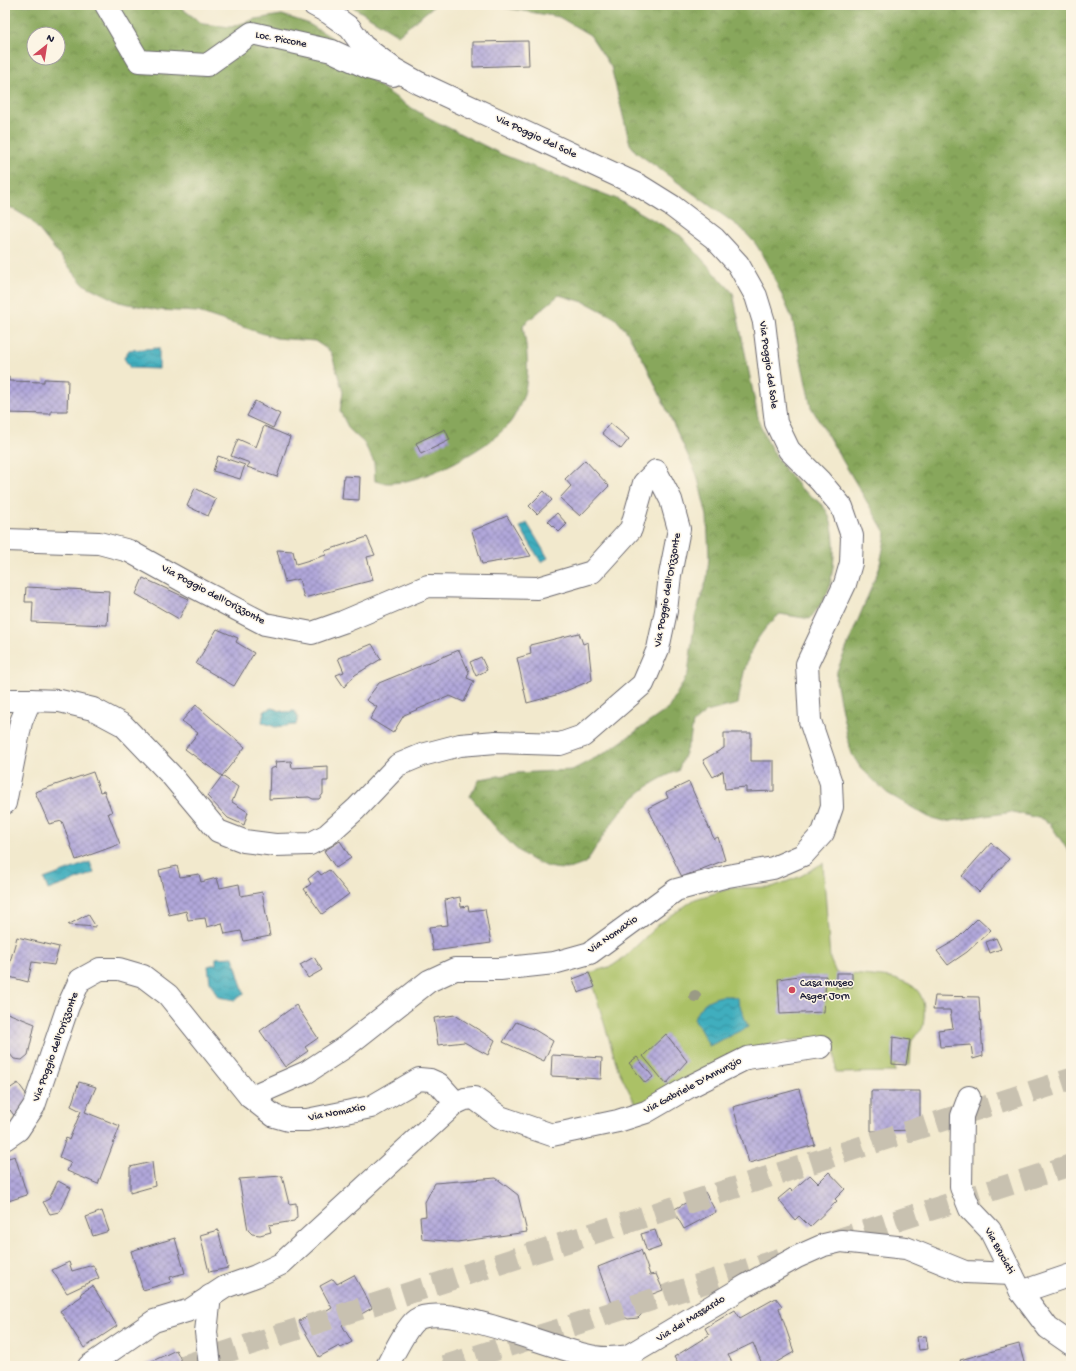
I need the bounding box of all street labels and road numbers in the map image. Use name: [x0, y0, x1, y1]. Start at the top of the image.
street label: Loc. Piccone: [254, 29, 308, 51]
street label: Via Poggio del Sole: [493, 112, 579, 161]
street label: Via Poggio del Sole: [756, 319, 780, 410]
street label: Via Poggio dell'Orizzonte: [652, 532, 684, 649]
street label: Via Poggio dell'Orizzonte: [158, 562, 267, 628]
street label: Via Nomaxio: [585, 913, 640, 957]
street label: Via Poggio dell'Orizzonte: [30, 990, 82, 1104]
street label: Via Gabriele D'Annunzio: [641, 1055, 744, 1117]
street label: Via Nomaxio: [306, 1102, 367, 1125]
street label: Via Bruciati: [981, 1225, 1017, 1276]
street label: Via dei Massardo: [654, 1293, 728, 1345]

